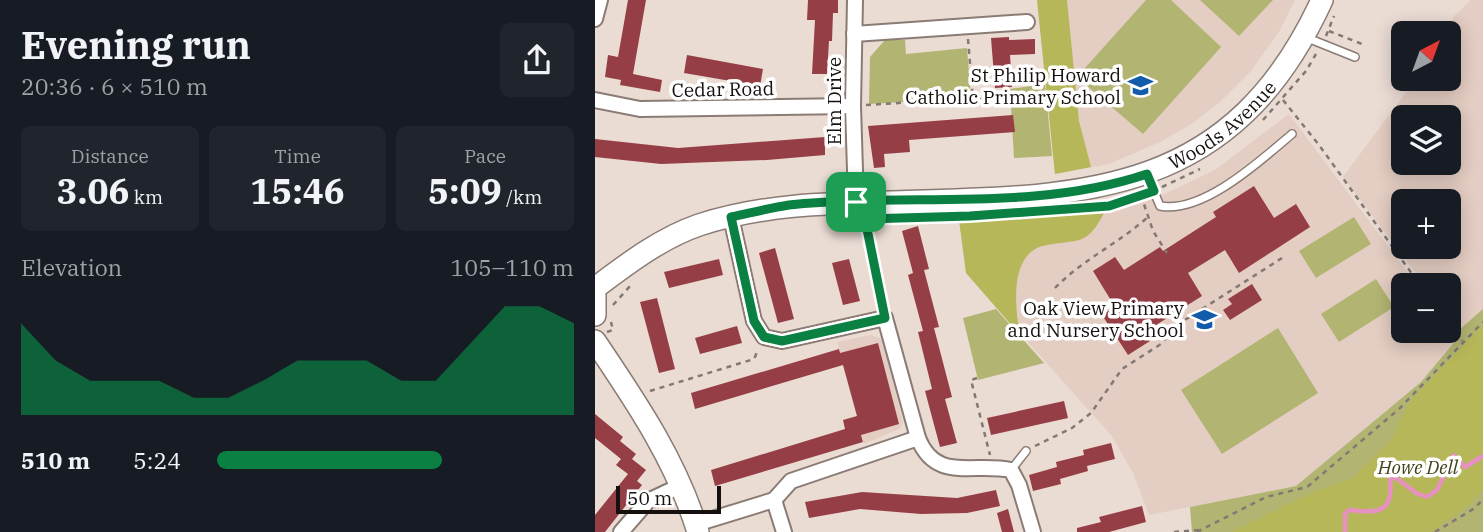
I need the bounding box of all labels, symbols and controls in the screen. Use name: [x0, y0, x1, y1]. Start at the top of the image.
text: Evening run: [21, 20, 251, 69]
north arrow: [1391, 21, 1461, 91]
map controls: [1391, 21, 1461, 343]
button: share: [500, 23, 574, 97]
street label: Elm Drive: [822, 57, 846, 145]
place label: St Philip Howard Catholic Primary School: [905, 63, 1121, 109]
text: 20:36 · 6 × 510 m: [21, 71, 208, 101]
school or university icon: St Philip Howard Catholic Primary School: [1127, 72, 1155, 100]
street label: Cedar Road: [672, 76, 774, 102]
street label: Woods Avenue: [1164, 76, 1281, 175]
button: layers: [1391, 105, 1461, 175]
text: Distance: [71, 144, 149, 168]
text: Time: [274, 144, 321, 168]
text: Pace: [464, 144, 506, 168]
text: 3.06: [57, 168, 129, 214]
text: 15:46: [250, 168, 345, 214]
text: 5:09: [428, 168, 502, 214]
pin: [826, 172, 886, 232]
icon: arrive: [837, 183, 875, 221]
text: km: [129, 185, 163, 209]
text: /km: [502, 185, 542, 209]
button: +: [1391, 189, 1461, 259]
text: Elevation: [21, 252, 122, 282]
text: 105–110 m: [450, 252, 574, 282]
button: −: [1391, 273, 1461, 343]
place label: Oak View Primary and Nursery School: [1007, 296, 1185, 342]
school or university icon: Oak View Primary and Nursery School: [1190, 305, 1218, 333]
text: 510 m: [21, 445, 90, 475]
text: 5:24: [133, 445, 181, 475]
park label: Howe Dell: [1377, 455, 1459, 479]
scale bar: [616, 483, 721, 515]
text: 50 m: [627, 486, 672, 510]

